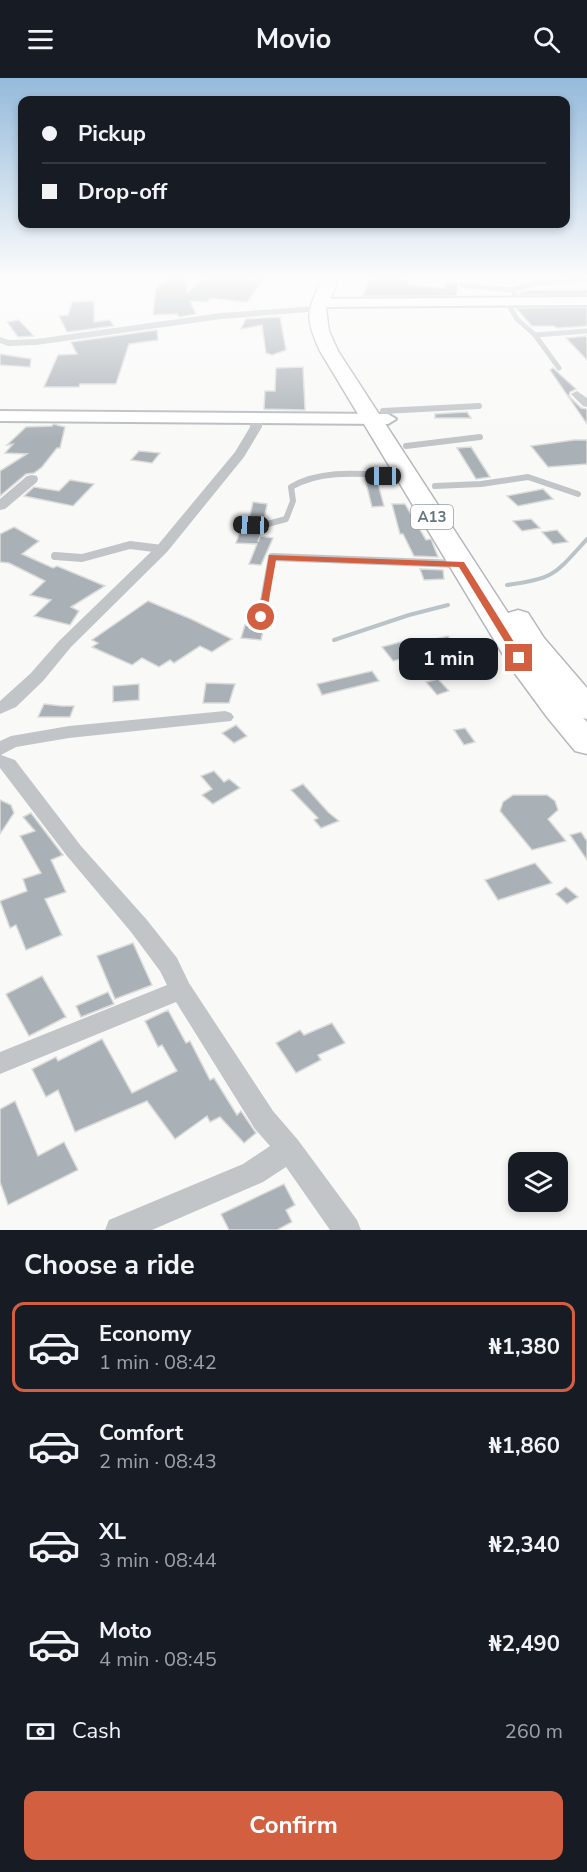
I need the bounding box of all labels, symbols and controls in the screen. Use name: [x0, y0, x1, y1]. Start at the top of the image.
text: Movio: [256, 21, 331, 58]
icon: menu: [24, 23, 57, 56]
icon: search: [530, 23, 563, 56]
text: Pickup: [78, 119, 146, 149]
text: Drop-off: [78, 177, 167, 207]
car: [365, 467, 401, 485]
road number: A13: [411, 505, 453, 529]
car: [233, 515, 269, 535]
route start: [247, 603, 274, 630]
callout: 1 min: [399, 637, 498, 679]
route end: [505, 644, 532, 671]
text: 1 min: [423, 645, 474, 672]
map controls: [508, 1152, 568, 1212]
button: layers: [508, 1152, 568, 1212]
text: Choose a ride: [24, 1247, 195, 1284]
text: Economy: [99, 1319, 191, 1349]
icon: car: [27, 1320, 81, 1374]
text: ₦1,380: [489, 1332, 560, 1362]
text: 1 min · 08:42: [99, 1349, 217, 1376]
text: Comfort: [99, 1418, 183, 1448]
icon: car: [27, 1419, 81, 1473]
text: ₦1,860: [489, 1431, 560, 1461]
text: 2 min · 08:43: [99, 1448, 217, 1475]
text: XL: [99, 1517, 126, 1547]
icon: car: [27, 1518, 81, 1572]
text: ₦2,340: [489, 1530, 560, 1560]
text: 3 min · 08:44: [99, 1547, 217, 1574]
text: Moto: [99, 1616, 152, 1646]
icon: car: [27, 1617, 81, 1671]
text: ₦2,490: [489, 1629, 560, 1659]
text: 4 min · 08:45: [99, 1646, 217, 1673]
icon: cash: [24, 1715, 57, 1748]
text: Cash: [72, 1716, 121, 1746]
text: 260 m: [505, 1718, 563, 1745]
button: Confirm: [24, 1791, 563, 1860]

